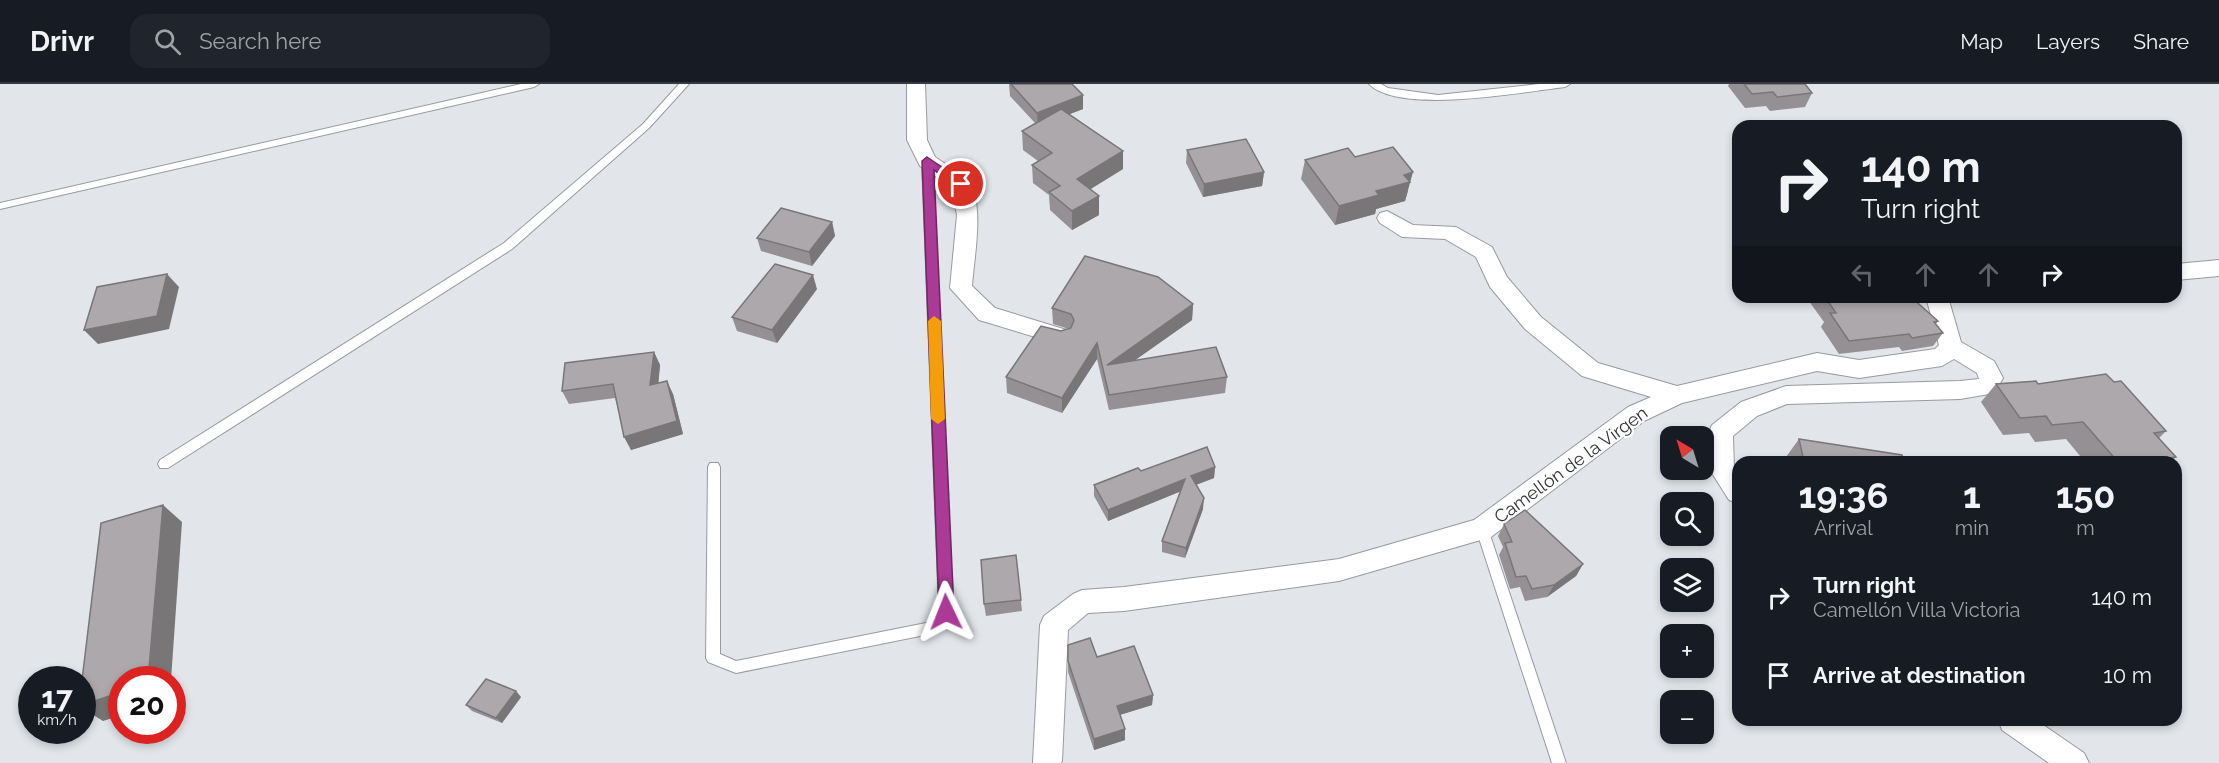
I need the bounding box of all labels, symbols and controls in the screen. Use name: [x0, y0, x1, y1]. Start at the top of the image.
search box: [130, 14, 550, 68]
text: Drivr: [30, 25, 94, 58]
icon: search: [151, 25, 184, 58]
text: Search here: [199, 28, 321, 54]
text: Map: [1960, 29, 2003, 54]
text: Layers: [2036, 29, 2100, 54]
text: Share: [2133, 29, 2189, 54]
text: 140 m: [1861, 143, 1981, 192]
icon: right: [1762, 144, 1840, 222]
pin: [935, 158, 986, 209]
icon: arrive: [944, 167, 977, 200]
text: Turn right: [1861, 193, 1980, 224]
icon: left: [1846, 258, 1879, 291]
icon: ahead: [1909, 258, 1942, 291]
icon: ahead: [1972, 258, 2005, 291]
icon: right: [2035, 258, 2068, 291]
street label: Camellón de la Virgen: [1490, 402, 1651, 527]
north arrow: [1660, 426, 1714, 480]
map controls: [1660, 426, 1714, 744]
text: 19:36: [1798, 474, 1888, 516]
text: 1: [1963, 474, 1981, 516]
text: 150: [2056, 474, 2115, 516]
button: search: [1660, 492, 1714, 546]
text: Arrival: [1814, 516, 1873, 540]
text: min: [1955, 516, 1989, 540]
text: m: [2076, 516, 2095, 540]
button: layers: [1660, 558, 1714, 612]
text: Turn right: [1813, 572, 1916, 598]
position arrow: [914, 580, 978, 644]
icon: right: [1762, 581, 1795, 614]
text: 140 m: [2091, 584, 2152, 610]
text: Camellón Villa Victoria: [1813, 598, 2020, 622]
button: +: [1660, 624, 1714, 678]
icon: arrive: [1762, 659, 1795, 692]
text: Arrive at destination: [1813, 662, 2026, 688]
text: 10 m: [2103, 662, 2152, 688]
speed limit sign: 20: [108, 666, 186, 744]
text: 17: [41, 680, 73, 715]
button: −: [1660, 690, 1714, 744]
text: km/h: [37, 711, 77, 729]

